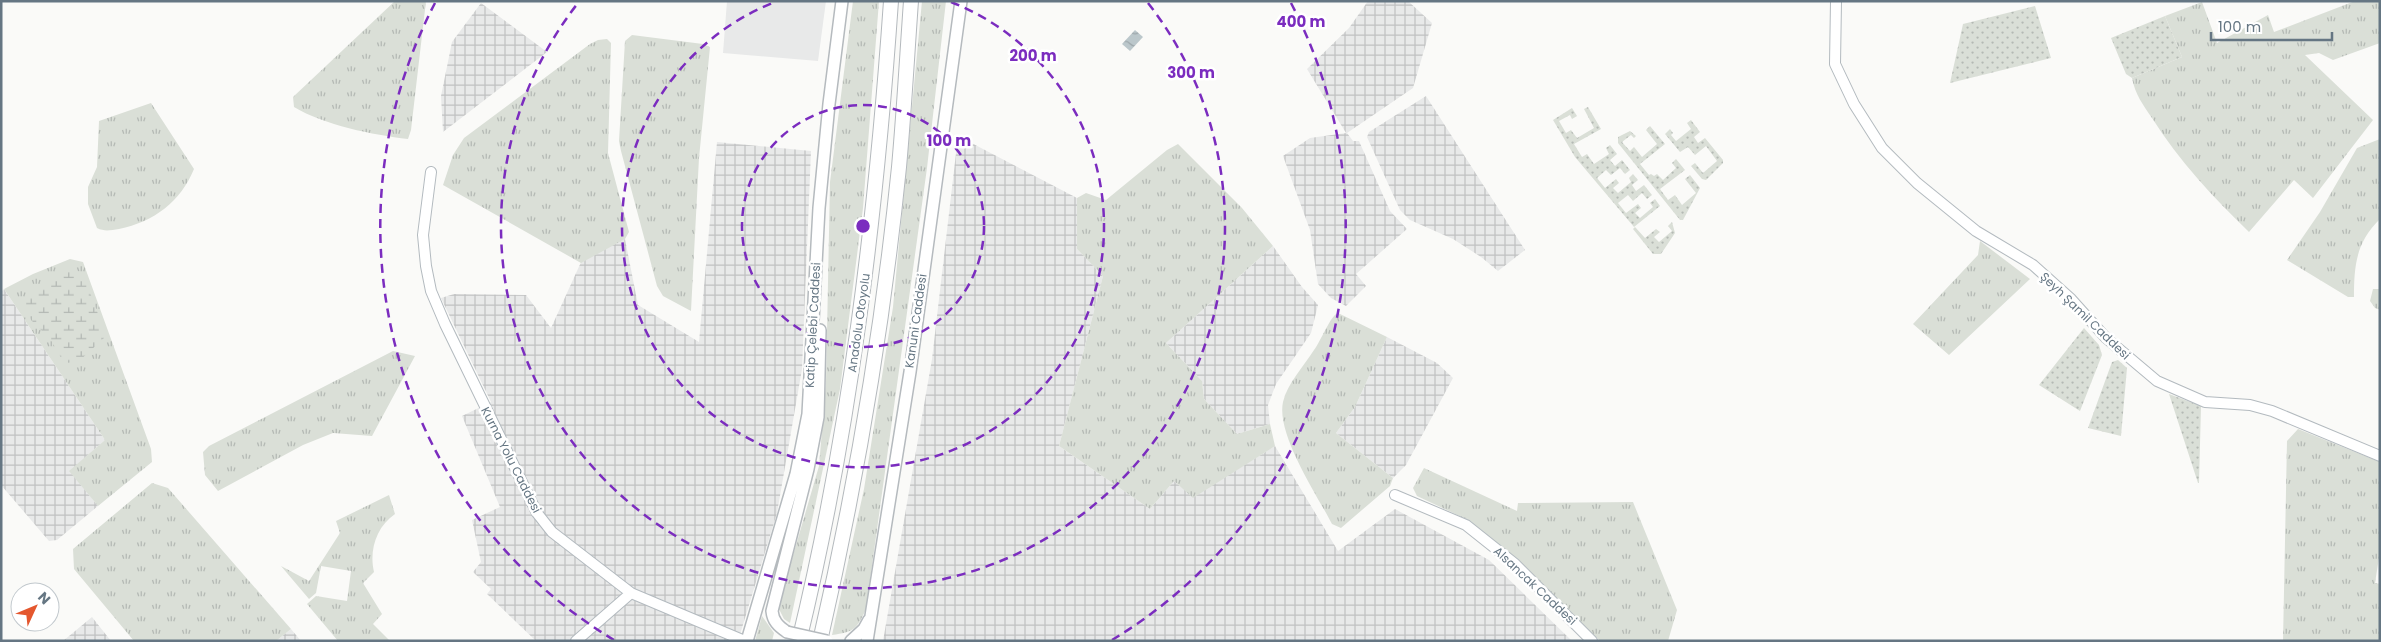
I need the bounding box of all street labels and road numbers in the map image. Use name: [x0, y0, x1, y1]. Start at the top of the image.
street label: Katip Çelebi Caddesi: [801, 262, 824, 388]
street label: Şeyh Şamil Caddesi: [2037, 268, 2134, 363]
street label: Anadolu Otoyolu: [843, 272, 874, 374]
street label: Kanuni Caddesi: [900, 273, 931, 369]
street label: Kurna Yolu Caddesi: [477, 404, 546, 516]
street label: Alsancak Caddesi: [1490, 543, 1581, 629]

